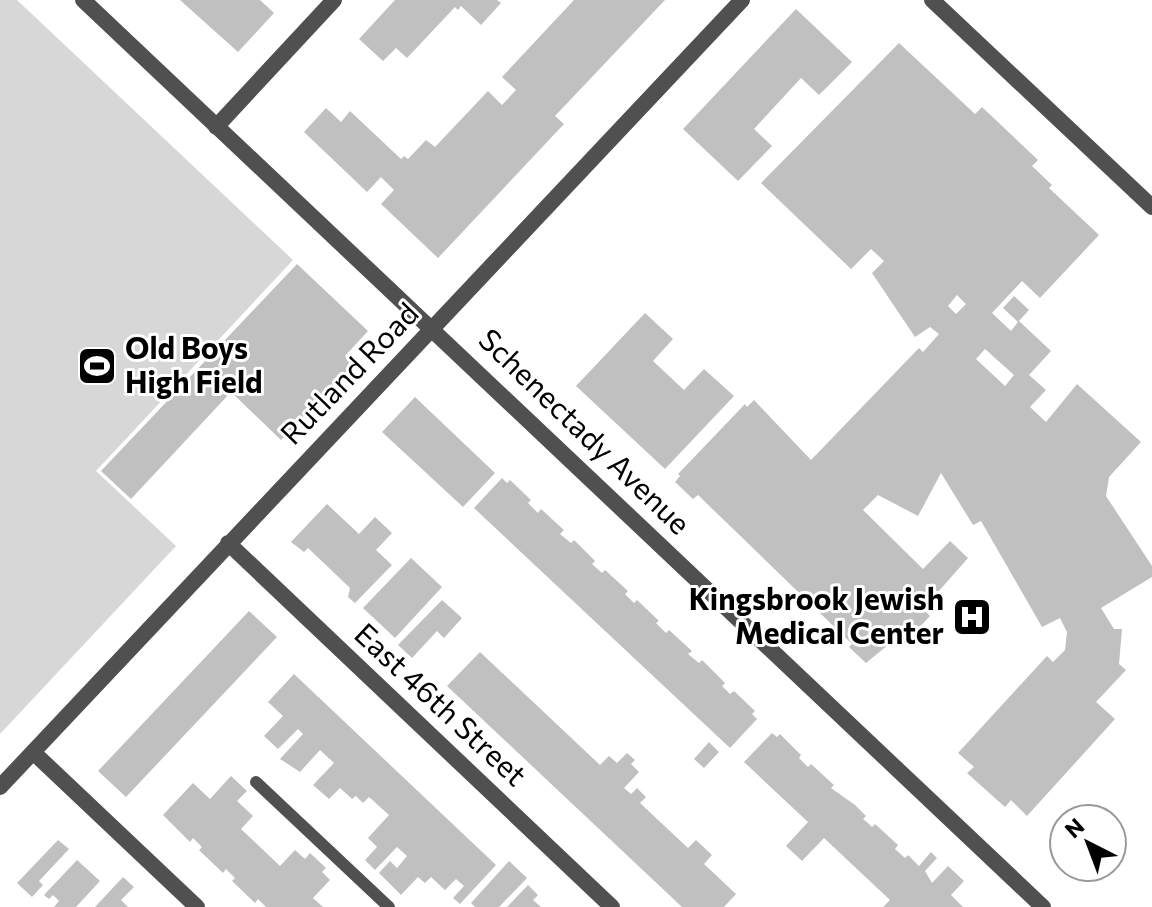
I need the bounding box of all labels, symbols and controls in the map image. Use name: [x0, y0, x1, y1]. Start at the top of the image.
street label: Rutland Road: [271, 294, 425, 451]
street label: Schenectady Avenue: [472, 320, 699, 541]
place label: Old Boys High Field: [125, 328, 263, 399]
sports icon: Old Boys High Field: [76, 345, 118, 387]
place label: Kingsbrook Jewish Medical Center: [689, 579, 944, 650]
hospital icon: Kingsbrook Jewish Medical Center: [951, 596, 993, 638]
street label: East 46th Street: [348, 614, 535, 792]
north arrow: [1048, 803, 1128, 883]
text: N: [1059, 812, 1089, 843]

